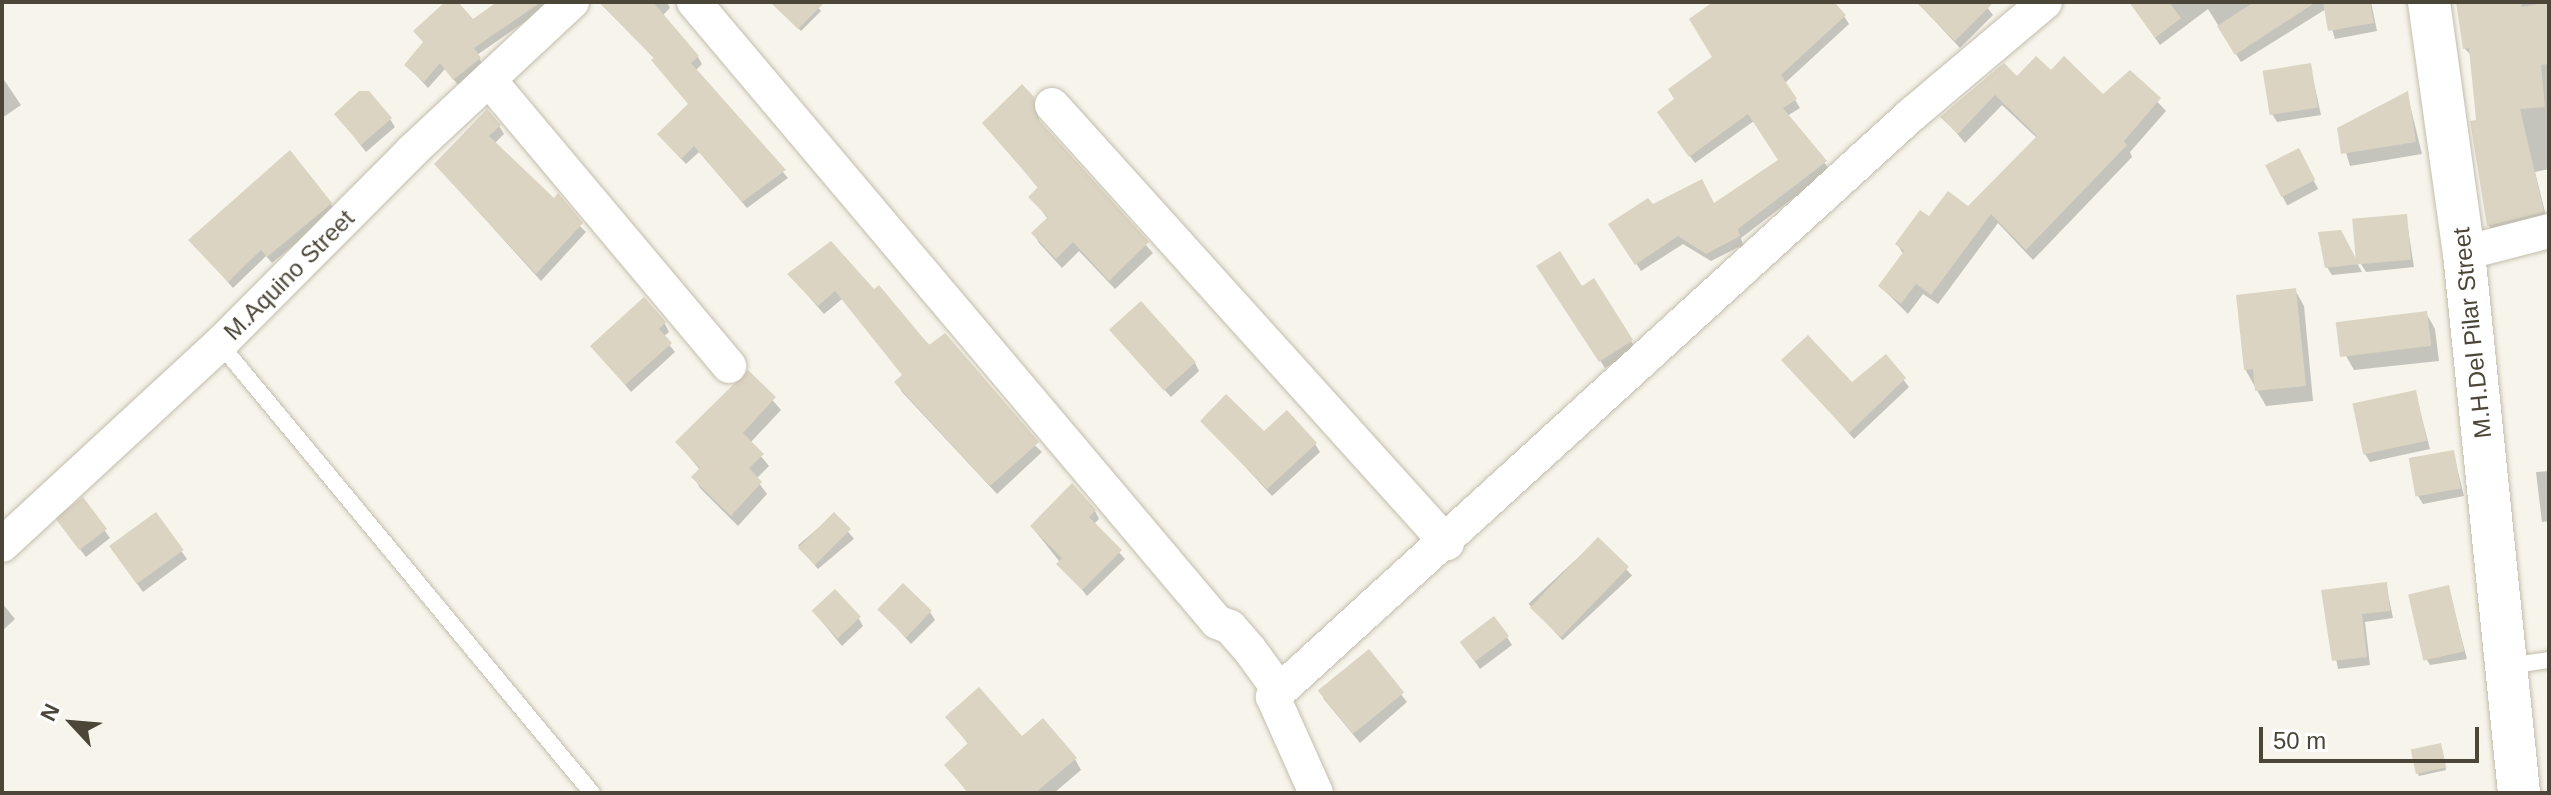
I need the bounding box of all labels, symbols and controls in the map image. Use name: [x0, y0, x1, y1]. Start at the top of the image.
street label: M.Aquino Street: [218, 204, 360, 346]
street label: M.H.Del Pilar Street: [2447, 226, 2497, 440]
north arrow: [32, 683, 112, 763]
text: N: [35, 700, 65, 725]
scale bar: [2263, 711, 2483, 761]
text: 50 m: [2273, 727, 2326, 754]

